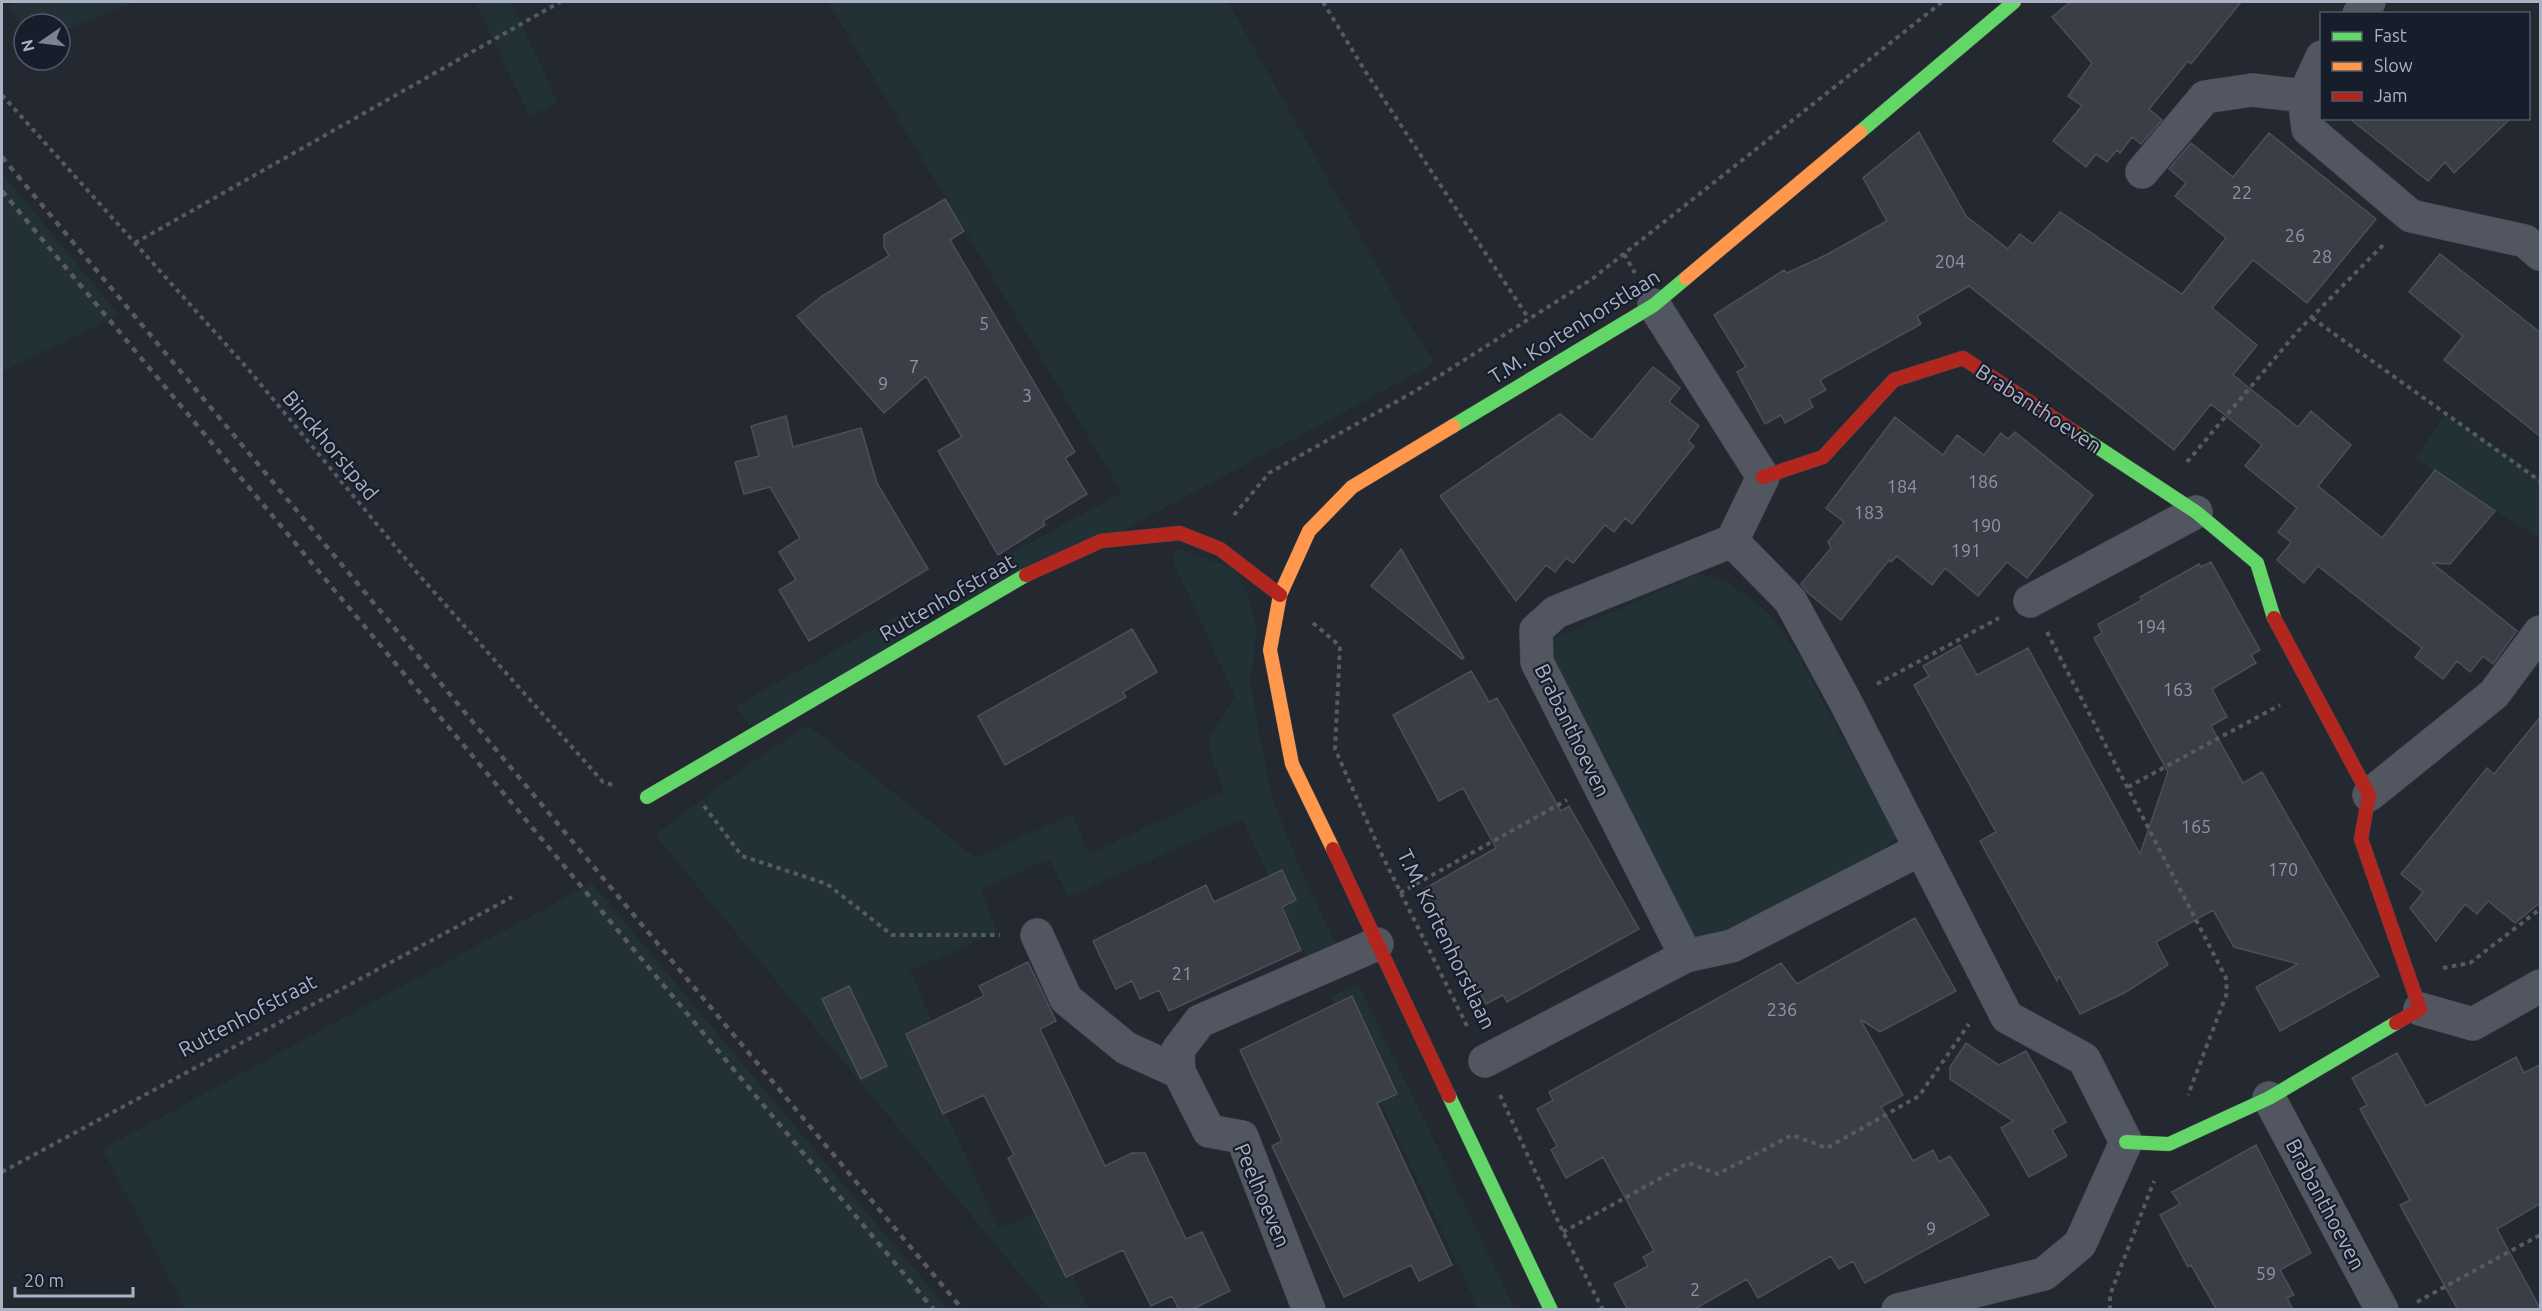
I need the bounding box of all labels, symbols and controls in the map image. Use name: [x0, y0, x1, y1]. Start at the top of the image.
north arrow: [12, 12, 72, 72]
legend: [2320, 12, 2530, 120]
text: Fast: [2374, 25, 2407, 45]
text: N: [17, 38, 38, 54]
text: Slow: [2374, 55, 2413, 75]
text: Jam: [2374, 85, 2408, 105]
house number: 22: [2232, 182, 2252, 202]
house number: 26: [2285, 225, 2305, 245]
house number: 28: [2312, 246, 2332, 266]
house number: 204: [1935, 251, 1965, 271]
street label: T.M. Kortenhorstlaan: [1484, 264, 1664, 388]
house number: 5: [979, 313, 989, 333]
house number: 7: [909, 356, 919, 376]
street label: Brabanthoeven: [1972, 358, 2106, 458]
house number: 9: [878, 373, 888, 393]
street label: Binckhorstpad: [278, 385, 384, 505]
house number: 3: [1022, 385, 1032, 405]
house number: 186: [1968, 471, 1998, 491]
house number: 184: [1887, 476, 1917, 496]
house number: 183: [1854, 502, 1884, 522]
house number: 190: [1971, 515, 2001, 535]
house number: 191: [1951, 540, 1981, 560]
street label: Ruttenhofstraat: [875, 548, 1019, 646]
house number: 194: [2136, 616, 2166, 636]
street label: Brabanthoeven: [1530, 660, 1616, 800]
house number: 163: [2163, 679, 2193, 699]
house number: 165: [2181, 816, 2211, 836]
street label: T.M. Kortenhorstlaan: [1393, 845, 1501, 1033]
house number: 170: [2268, 859, 2298, 879]
house number: 21: [1172, 963, 1192, 983]
street label: Ruttenhofstraat: [174, 969, 320, 1061]
house number: 236: [1767, 999, 1797, 1019]
street label: Brabanthoeven: [2281, 1134, 2371, 1274]
street label: Peelhoeven: [1230, 1139, 1296, 1251]
house number: 9: [1926, 1218, 1936, 1238]
scale bar: [15, 1260, 134, 1298]
house number: 59: [2256, 1263, 2276, 1283]
text: 20 m: [24, 1270, 64, 1290]
house number: 2: [1690, 1279, 1700, 1299]

